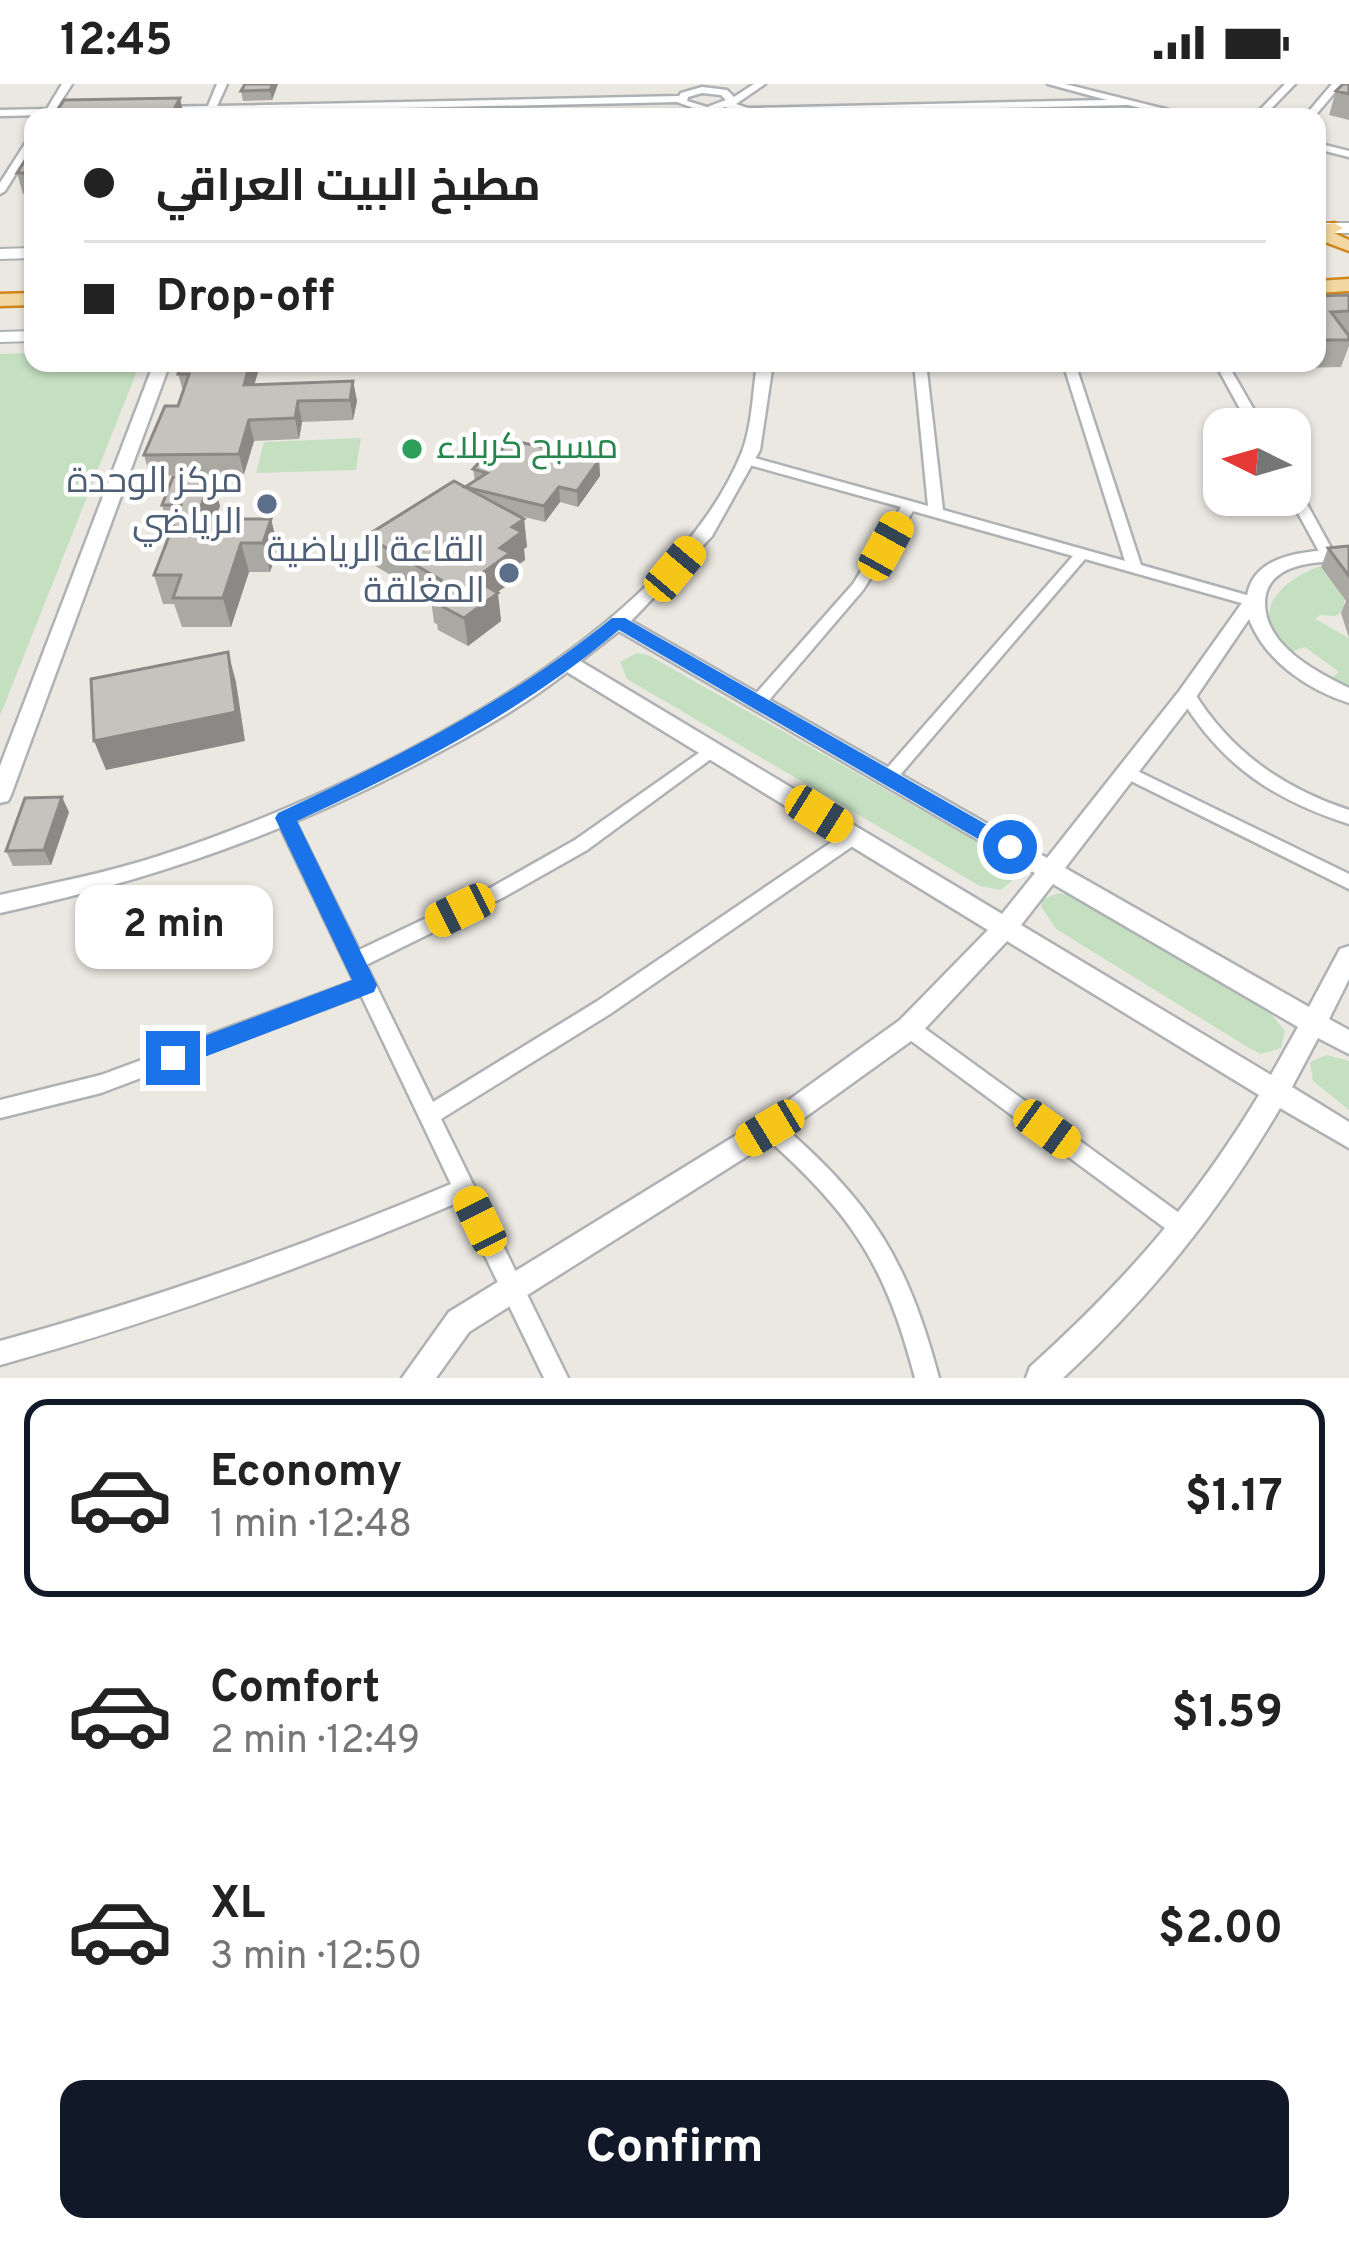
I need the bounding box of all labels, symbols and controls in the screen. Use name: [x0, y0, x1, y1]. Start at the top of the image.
text: 12:45: [60, 14, 173, 71]
text: مطبخ البيت العراقي: [156, 160, 541, 217]
text: Drop-off: [156, 270, 335, 327]
north arrow: [1203, 408, 1311, 516]
map controls: [1203, 408, 1311, 516]
place label: مسبح كربلاء: [436, 426, 618, 472]
marker: مسبح كربلاء: [399, 436, 425, 462]
place label: مركز الوحدة الرياضي: [67, 460, 243, 547]
marker: مركز الوحدة الرياضي: [254, 491, 280, 517]
car: [853, 506, 919, 586]
place label: القاعة الرياضية المغلقة: [267, 529, 485, 616]
car: [638, 530, 712, 608]
marker: القاعة الرياضية المغلقة: [496, 560, 522, 586]
car: [779, 780, 859, 848]
route start: [983, 820, 1037, 874]
car: [420, 878, 500, 942]
callout: 2 min: [74, 884, 272, 968]
text: 2 min: [123, 902, 225, 951]
route end: [146, 1031, 200, 1085]
car: [1007, 1093, 1087, 1165]
car: [730, 1094, 810, 1162]
car: [448, 1181, 512, 1261]
icon: car: [66, 1444, 174, 1552]
text: Economy: [210, 1445, 402, 1502]
text: $1.17: [1185, 1470, 1283, 1527]
text: 1 min · 12:48: [210, 1502, 412, 1551]
icon: car: [66, 1660, 174, 1768]
text: Comfort: [210, 1661, 380, 1718]
text: $1.59: [1172, 1686, 1283, 1743]
text: 2 min · 12:49: [210, 1718, 420, 1767]
icon: car: [66, 1876, 174, 1984]
text: XL: [210, 1877, 265, 1934]
text: $2.00: [1158, 1902, 1283, 1959]
text: 3 min · 12:50: [210, 1934, 422, 1983]
button: Confirm: [60, 2080, 1289, 2218]

